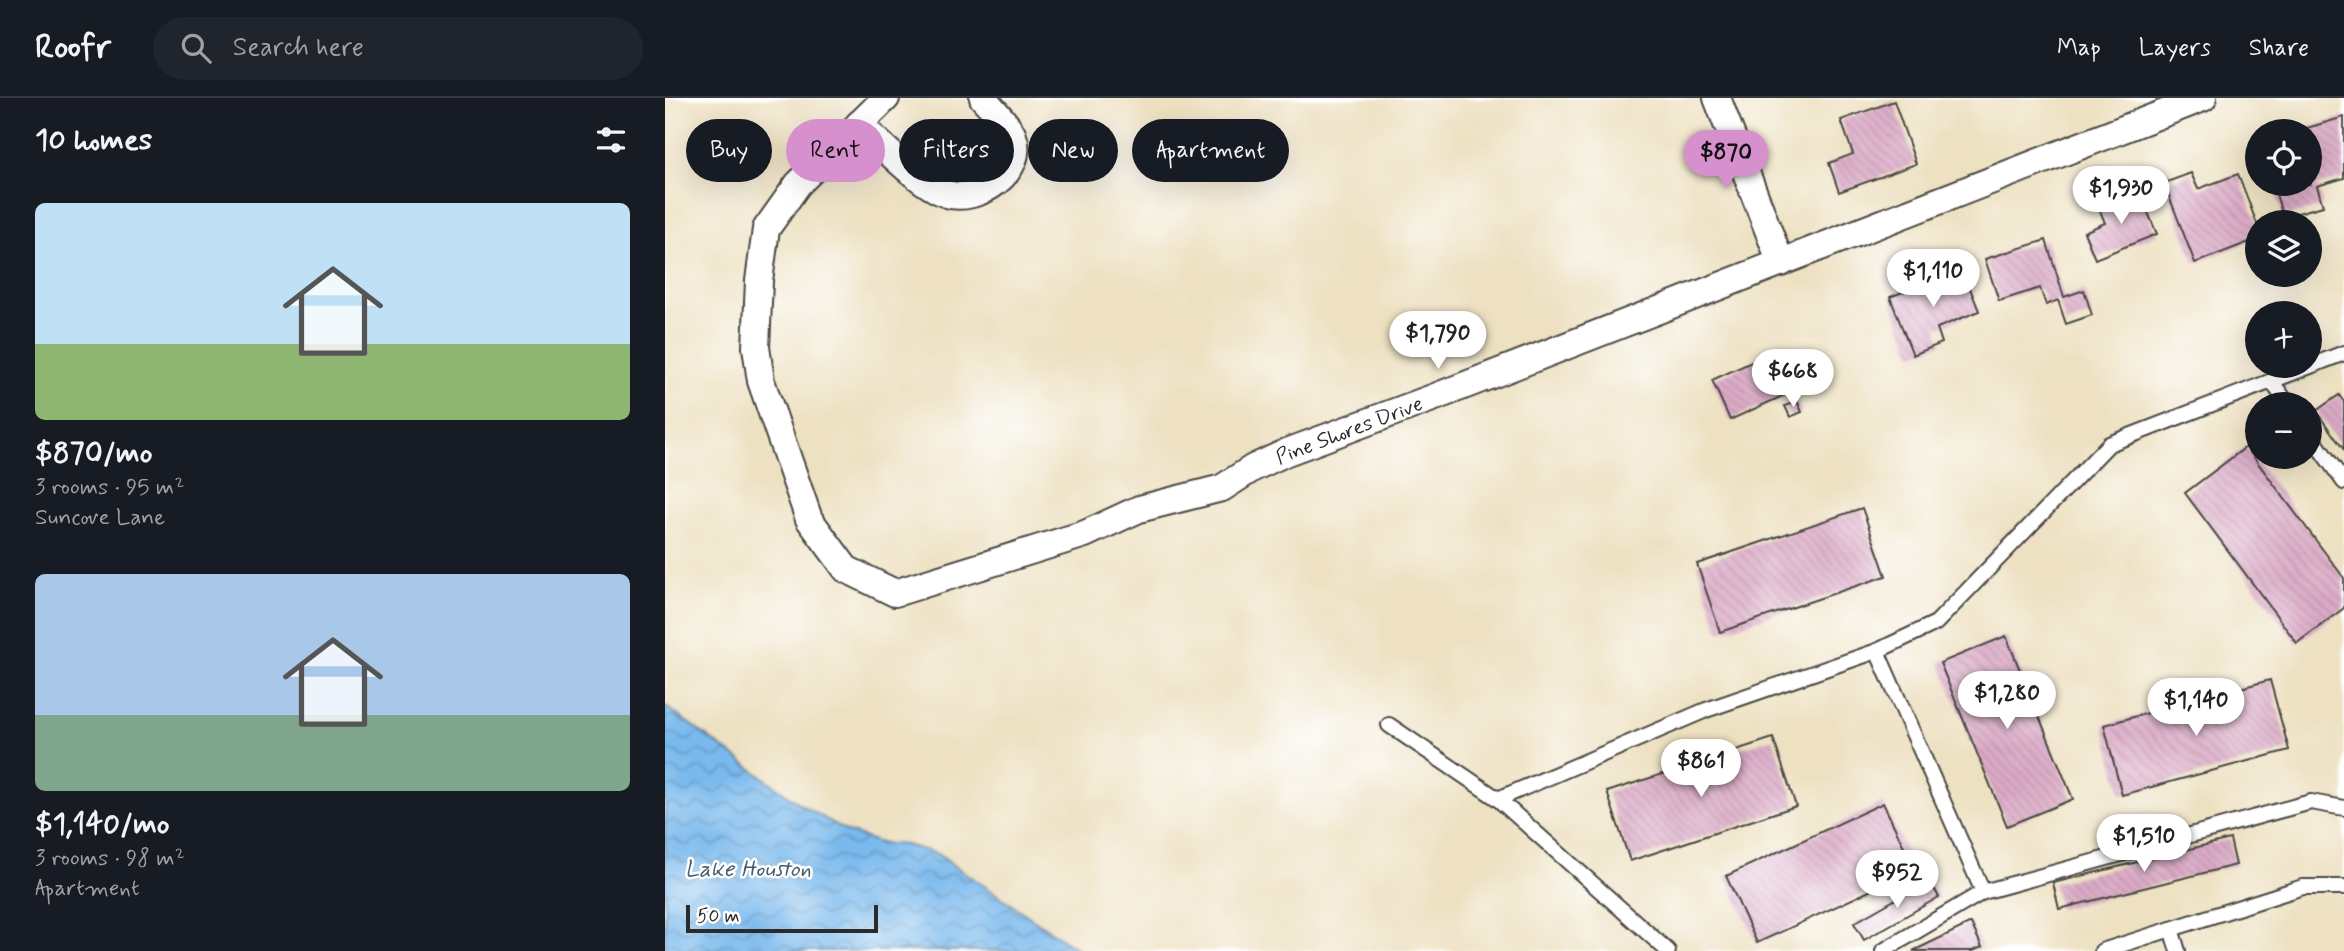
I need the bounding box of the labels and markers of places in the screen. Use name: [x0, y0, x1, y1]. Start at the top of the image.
pin: $870: [1685, 130, 1767, 190]
pin: $1,930: [2064, 166, 2178, 226]
pin: $1,110: [1876, 250, 1990, 309]
pin: $1,790: [1381, 312, 1495, 371]
pin: $668: [1752, 350, 1834, 409]
pin: $1,280: [1950, 672, 2064, 731]
pin: $1,140: [2139, 678, 2253, 738]
pin: $861: [1660, 740, 1742, 799]
pin: $1,510: [2087, 814, 2201, 874]
pin: $952: [1856, 850, 1938, 910]

